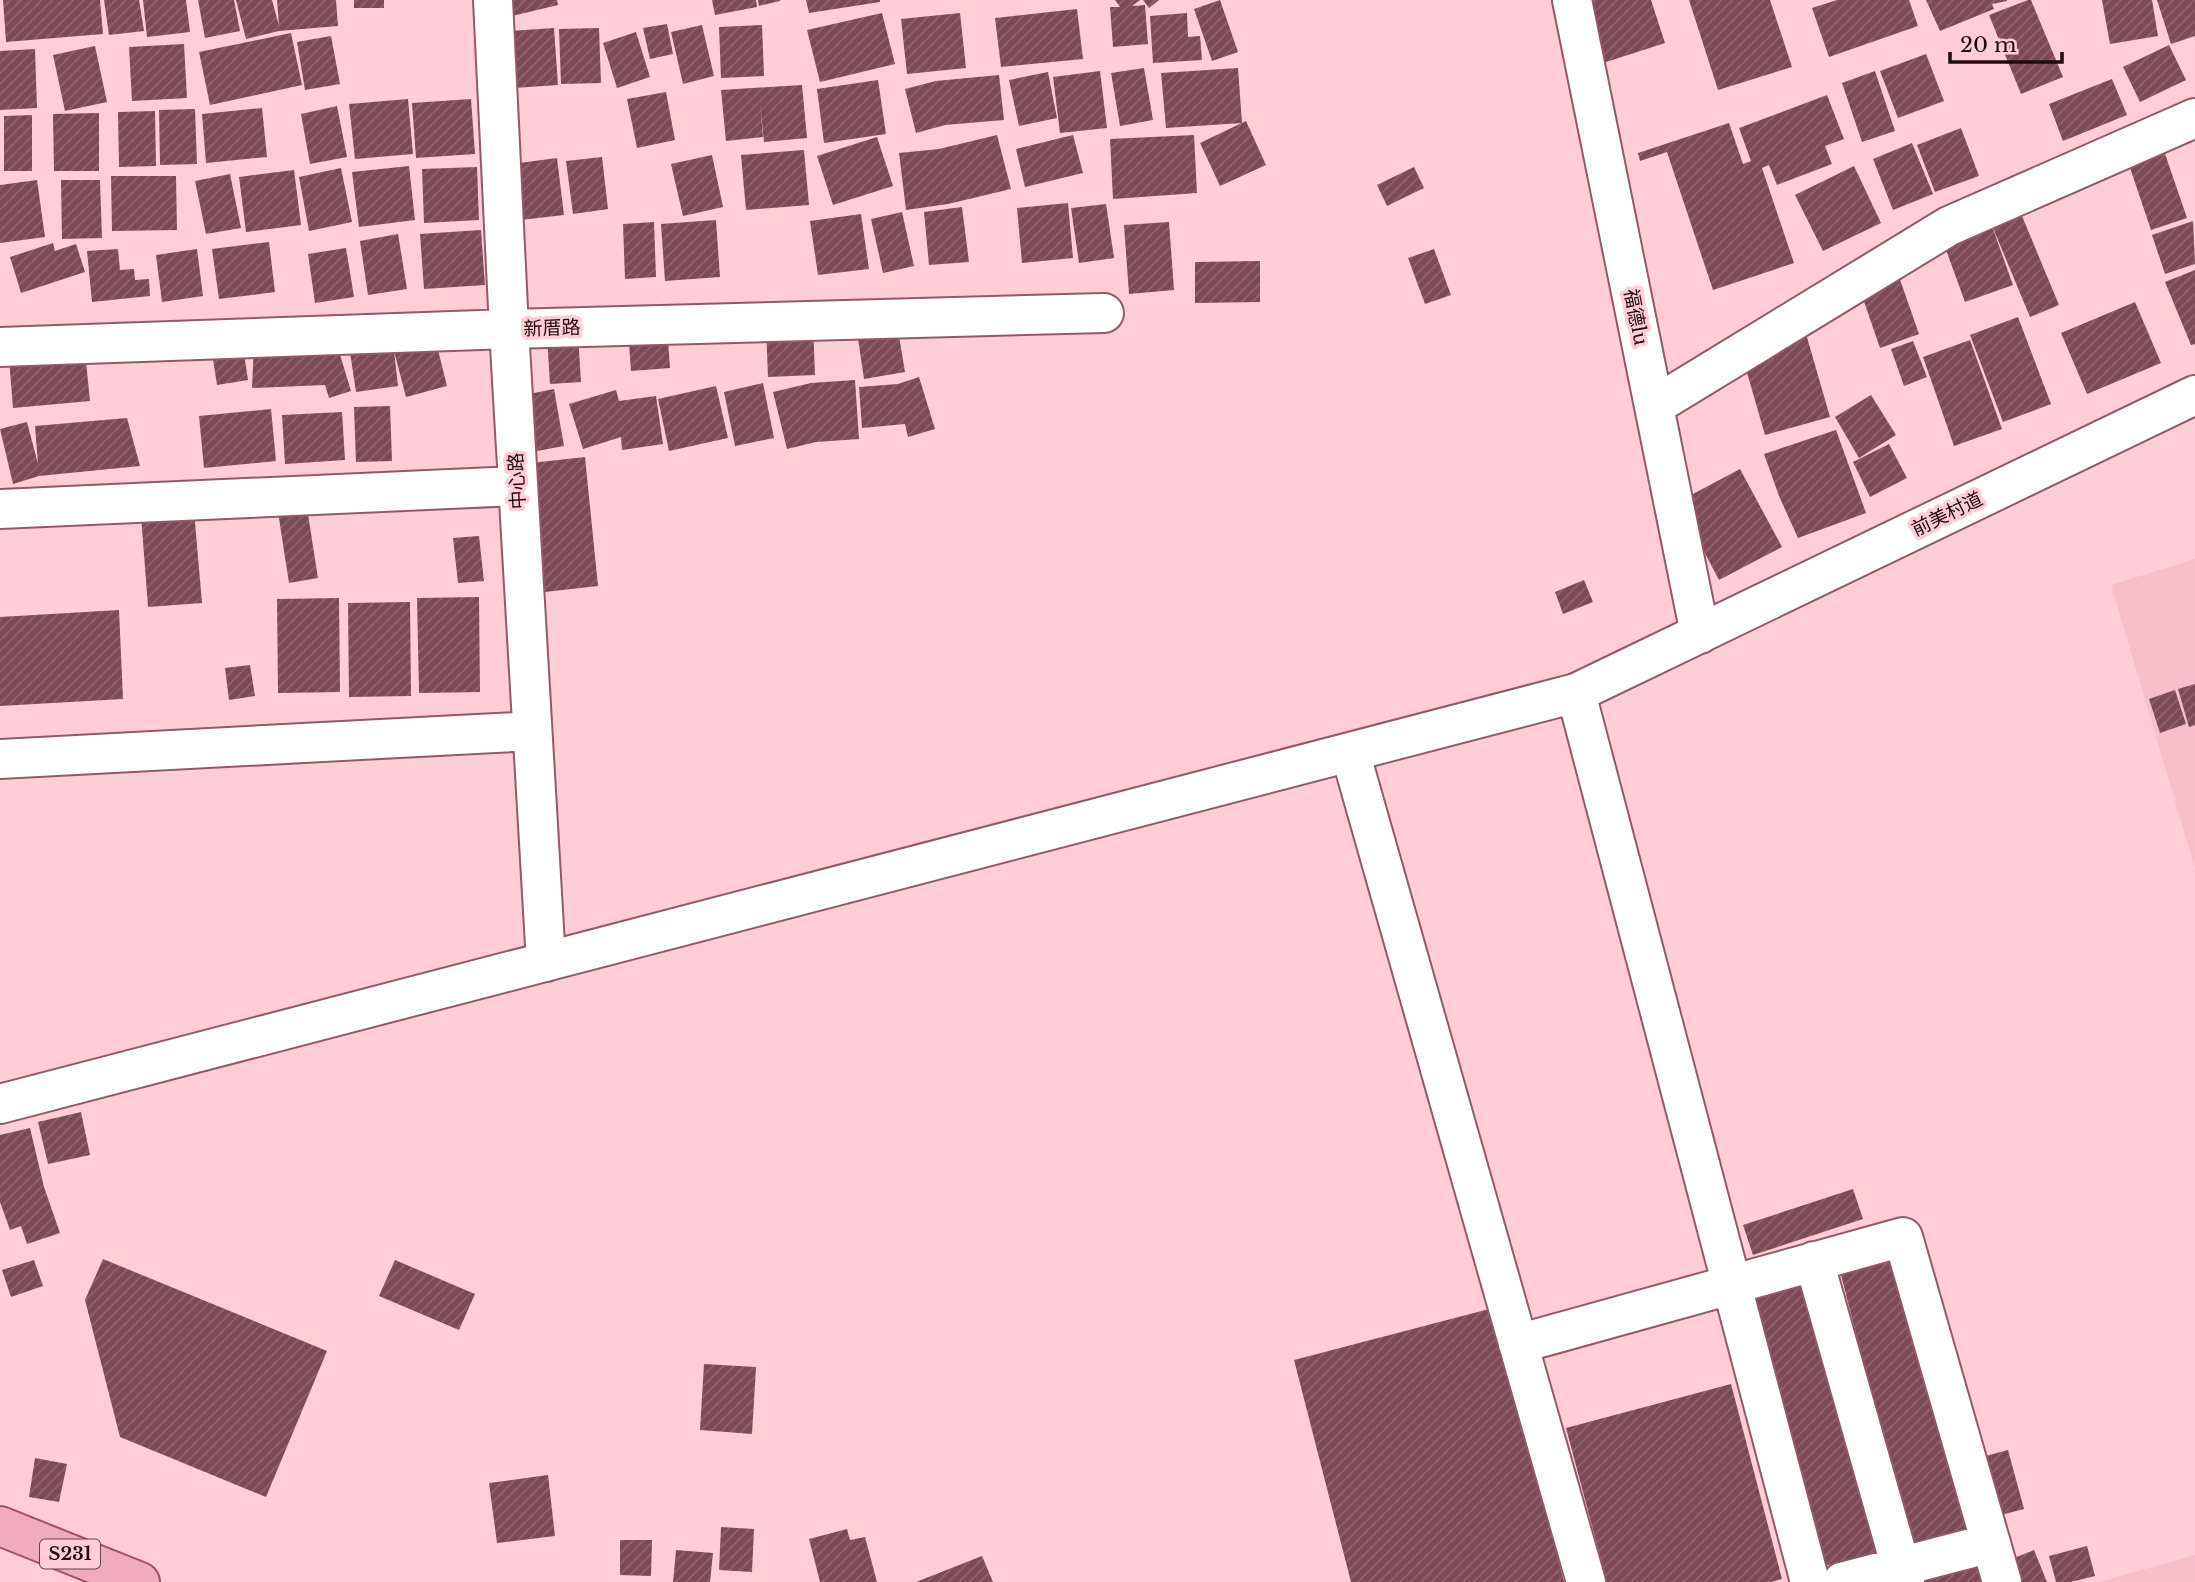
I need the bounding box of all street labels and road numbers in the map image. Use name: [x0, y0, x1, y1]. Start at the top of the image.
street label: 福德lu: [1619, 287, 1653, 347]
street label: 新厝路: [523, 316, 581, 340]
street label: 中心路: [504, 452, 530, 510]
street label: 前美村道: [1908, 487, 1986, 541]
road number: S231: [40, 1540, 100, 1568]

